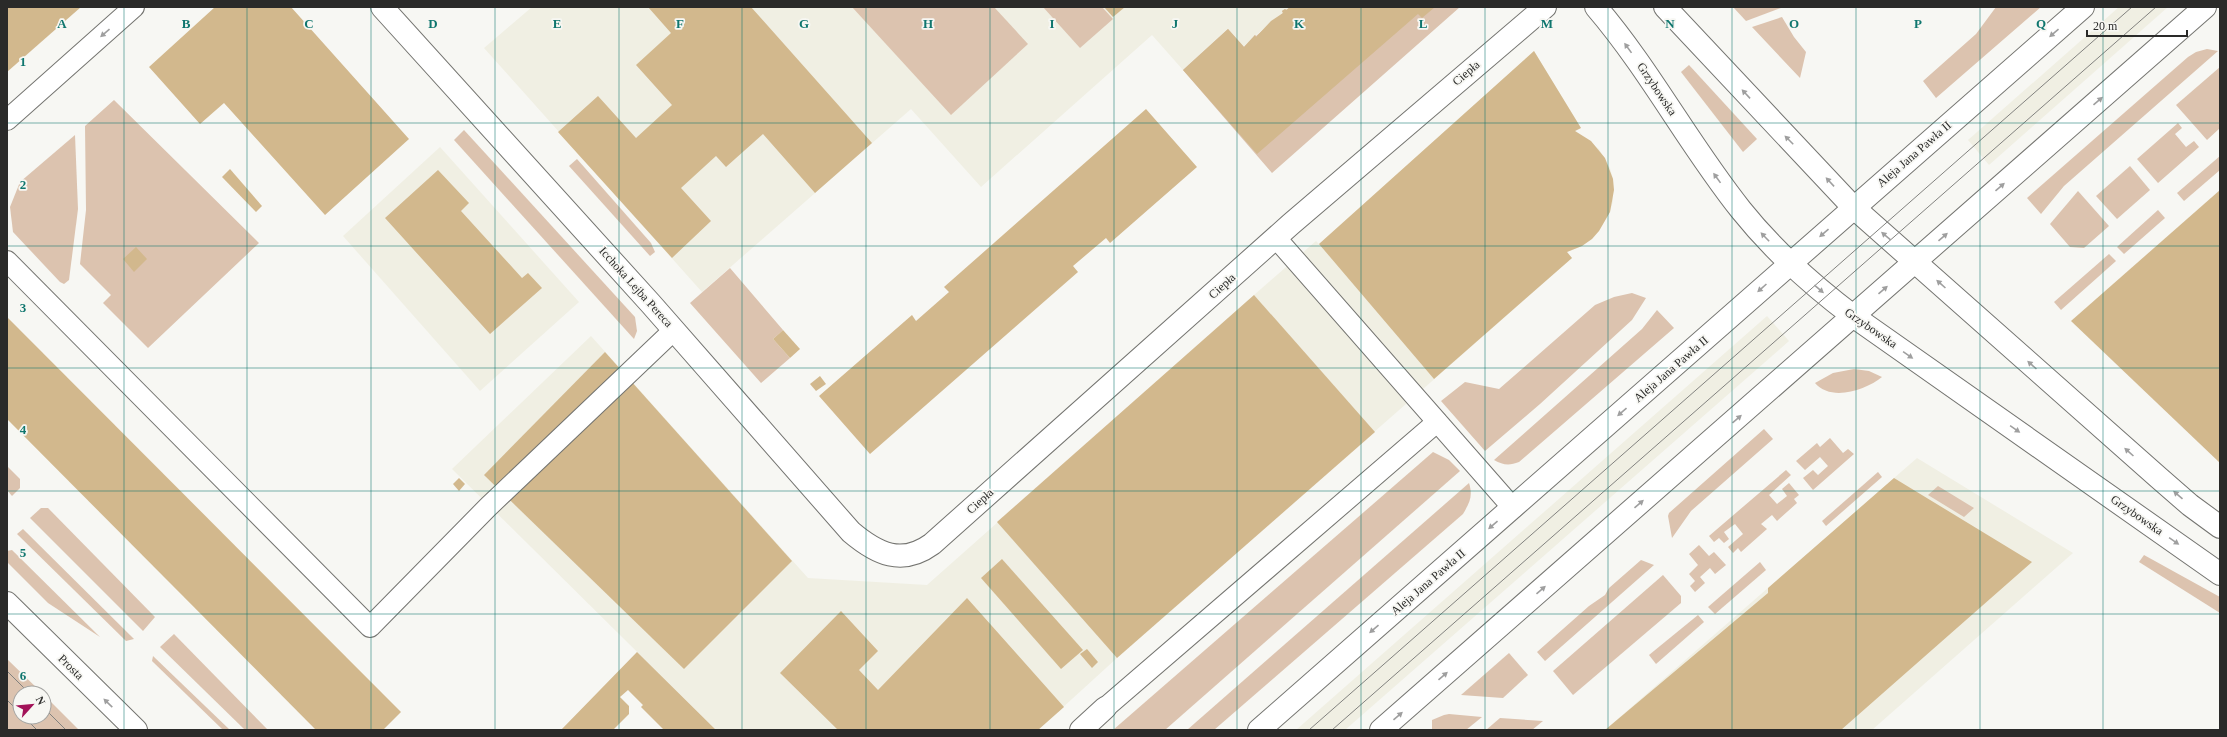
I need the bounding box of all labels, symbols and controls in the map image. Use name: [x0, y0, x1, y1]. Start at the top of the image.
scale bar: [2087, 12, 2187, 38]
text: A: [57, 16, 67, 31]
text: B: [182, 16, 191, 31]
text: C: [304, 16, 314, 31]
text: D: [428, 16, 438, 31]
text: E: [553, 16, 561, 31]
text: F: [676, 16, 684, 31]
text: G: [799, 16, 809, 31]
text: H: [923, 16, 933, 31]
text: I: [1049, 16, 1055, 31]
text: J: [1172, 16, 1179, 31]
text: K: [1294, 16, 1305, 31]
text: L: [1419, 16, 1428, 31]
text: M: [1541, 16, 1553, 31]
text: N: [1665, 16, 1675, 31]
text: O: [1789, 16, 1799, 31]
text: P: [1914, 16, 1922, 31]
text: Q: [2036, 16, 2046, 31]
text: 20 m: [2093, 19, 2118, 33]
one-way arrow: [100, 28, 110, 37]
one-way arrow: [2048, 28, 2059, 37]
one-way arrow: [1624, 43, 1632, 53]
text: 1: [20, 54, 26, 69]
street label: Ciepła: [1450, 57, 1483, 89]
street label: Grzybowska: [1634, 60, 1680, 119]
one-way arrow: [1741, 89, 1751, 99]
one-way arrow: [2093, 96, 2103, 105]
street label: Aleja Jana Pawła II: [1874, 118, 1954, 190]
one-way arrow: [1784, 135, 1794, 145]
one-way arrow: [1713, 173, 1721, 184]
text: 2: [20, 177, 26, 192]
one-way arrow: [1825, 177, 1835, 187]
one-way arrow: [1995, 182, 2006, 191]
one-way arrow: [1819, 228, 1829, 238]
one-way arrow: [1881, 231, 1891, 240]
one-way arrow: [1760, 232, 1770, 242]
one-way arrow: [1939, 233, 1948, 242]
street label: Icchoka Lejba Pereca: [596, 244, 676, 331]
street label: Ciepła: [1206, 270, 1239, 302]
one-way arrow: [1935, 279, 1946, 288]
one-way arrow: [1757, 284, 1767, 293]
one-way arrow: [1814, 285, 1824, 294]
one-way arrow: [1877, 286, 1888, 295]
text: 3: [20, 300, 27, 315]
street label: Grzybowska: [1842, 305, 1900, 352]
street label: Aleja Jana Pawła II: [1631, 333, 1711, 405]
one-way arrow: [1903, 351, 1913, 359]
one-way arrow: [2027, 361, 2038, 370]
one-way arrow: [1617, 407, 1628, 416]
one-way arrow: [1731, 414, 1742, 423]
text: 4: [20, 422, 27, 437]
one-way arrow: [2009, 425, 2020, 433]
one-way arrow: [2124, 447, 2135, 456]
street label: Ciepła: [964, 485, 997, 517]
one-way arrow: [2173, 490, 2183, 499]
street label: Grzybowska: [2108, 492, 2166, 539]
one-way arrow: [1633, 500, 1644, 509]
one-way arrow: [1488, 520, 1498, 530]
one-way arrow: [2169, 537, 2179, 545]
text: 5: [20, 545, 27, 560]
street label: Aleja Jana Pawła II: [1388, 546, 1468, 618]
one-way arrow: [1536, 585, 1546, 595]
one-way arrow: [1369, 625, 1380, 634]
street label: Prosta: [55, 651, 87, 683]
text: 6: [20, 668, 27, 683]
one-way arrow: [1438, 671, 1448, 680]
north arrow: [12, 685, 52, 725]
text: N: [34, 694, 48, 707]
one-way arrow: [103, 698, 113, 708]
one-way arrow: [1392, 711, 1403, 720]

